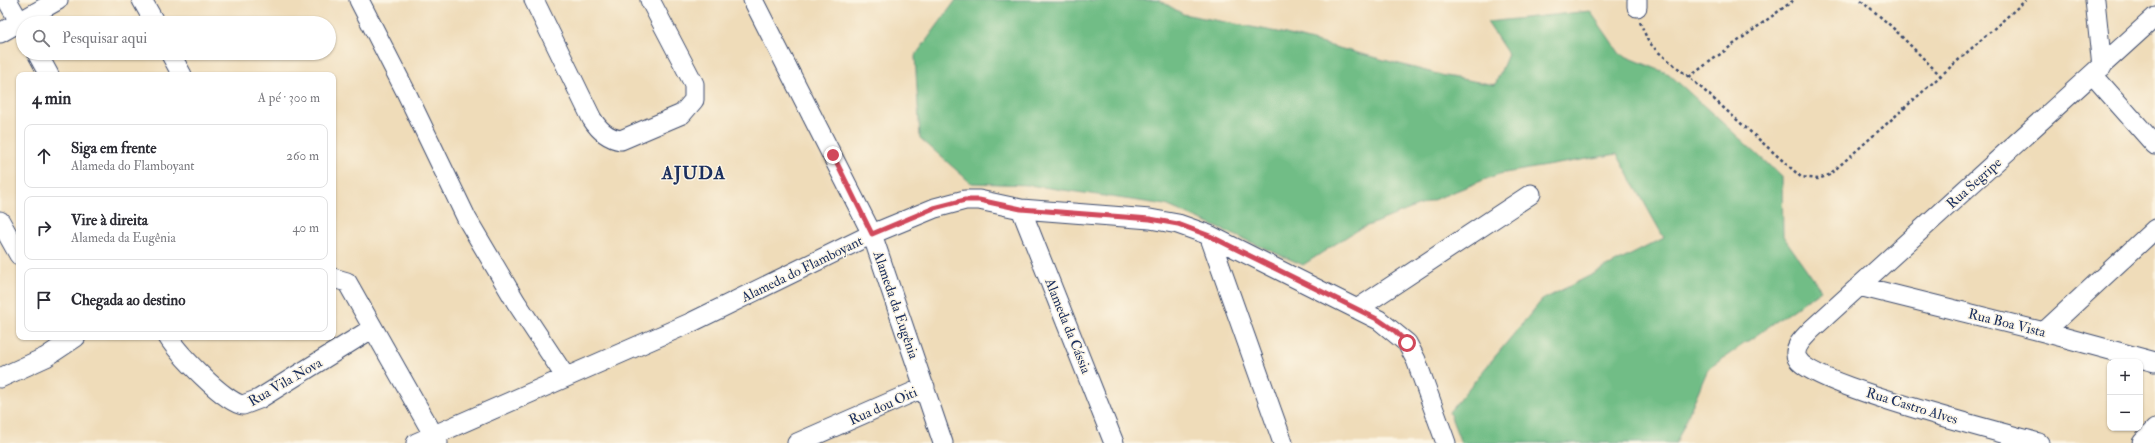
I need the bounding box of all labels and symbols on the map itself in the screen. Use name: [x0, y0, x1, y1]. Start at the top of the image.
route end: [824, 146, 842, 164]
street label: Rua Segripe: [1943, 154, 2006, 213]
district label: AJUDA: [661, 162, 726, 185]
street label: Alameda do Flamboyant: [738, 232, 866, 307]
street label: Alameda da Eugênia: [869, 248, 922, 361]
street label: Alameda da Cássia: [1041, 275, 1095, 376]
street label: Rua Boa Vista: [1967, 305, 2048, 341]
route start: [1398, 334, 1416, 352]
street label: Rua Vila Nova: [245, 354, 325, 410]
street label: Rua dou Oiti: [846, 383, 920, 429]
street label: Rua Castro Alves: [1864, 384, 1960, 428]

